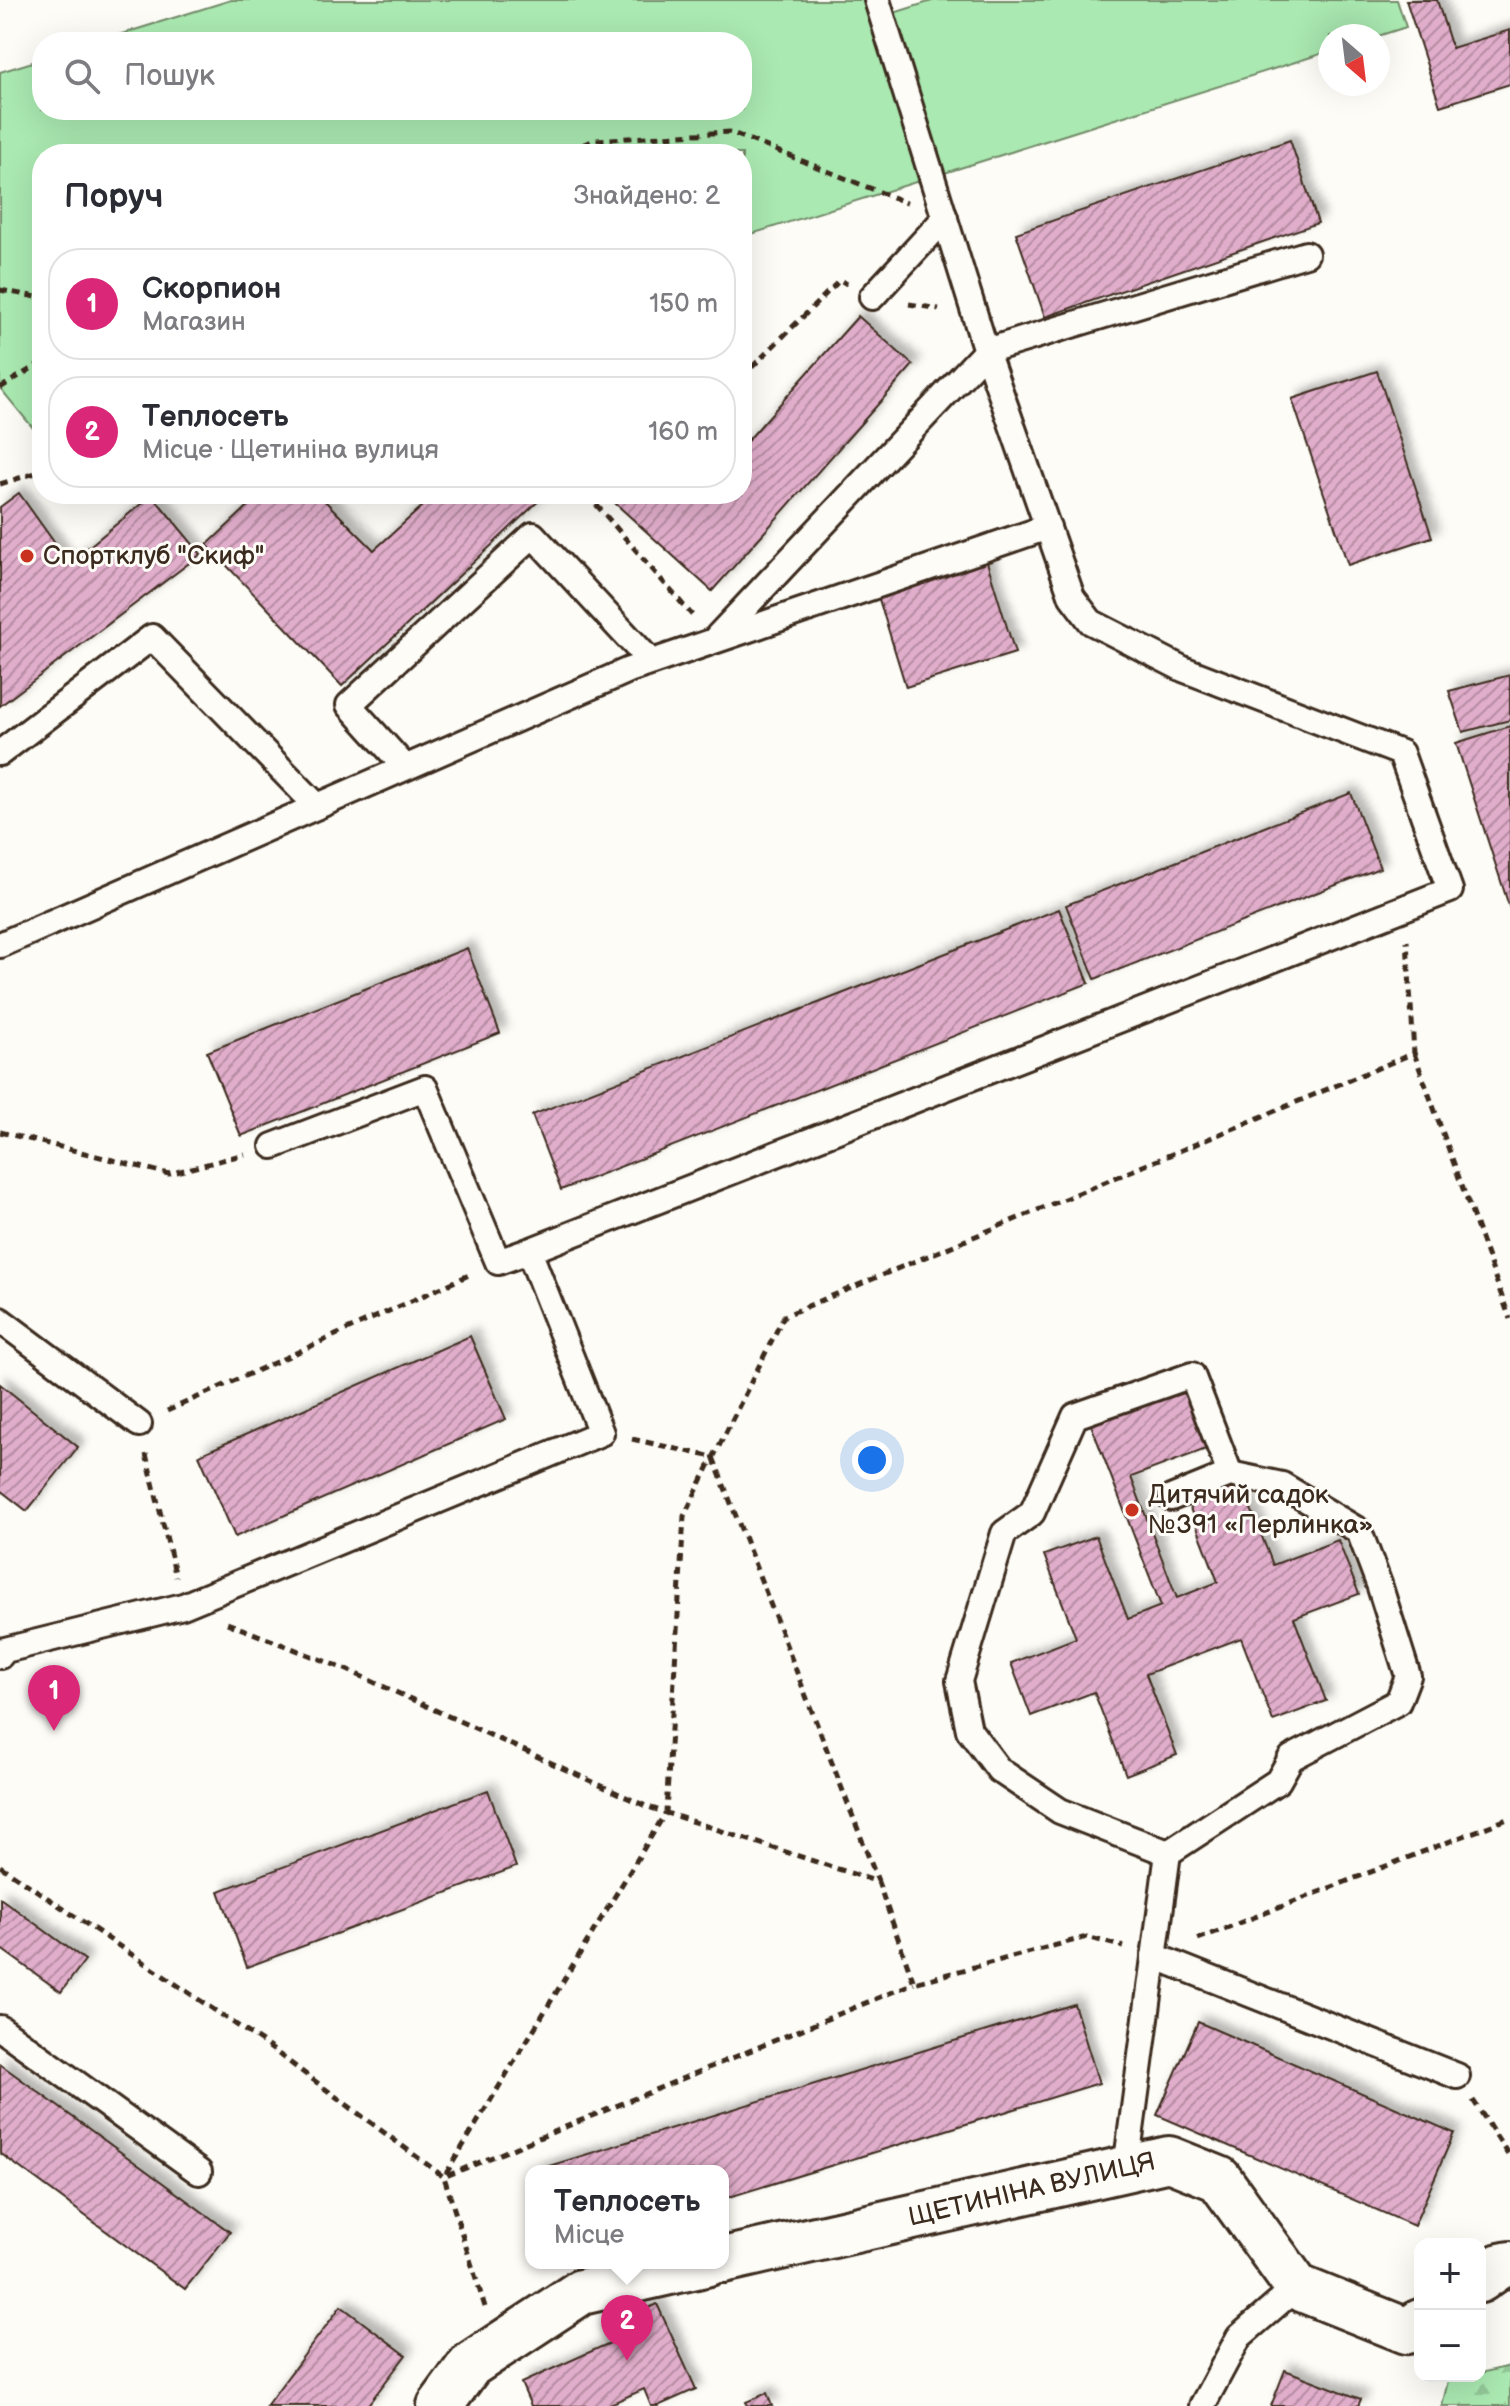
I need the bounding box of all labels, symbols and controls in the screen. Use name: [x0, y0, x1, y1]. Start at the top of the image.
north arrow: [1318, 24, 1390, 96]
search box: [32, 32, 752, 120]
icon: search: [60, 54, 104, 98]
text: Пошук: [124, 58, 215, 94]
text: Поруч: [64, 176, 163, 217]
text: Знайдено: 2: [574, 181, 720, 212]
text: Скорпион: [142, 271, 281, 307]
text: 1: [87, 289, 97, 320]
text: 150 m: [649, 289, 718, 320]
text: Магазин: [142, 307, 246, 338]
text: Теплосеть: [142, 399, 289, 435]
text: 2: [84, 417, 100, 448]
text: 160 m: [648, 417, 718, 448]
text: Місце · Щетиніна вулиця: [142, 435, 439, 466]
place label: Спортклуб "Скиф": [43, 541, 264, 572]
marker: Спортклуб "Скиф": [18, 547, 36, 565]
your location: [852, 1440, 892, 1480]
place label: Дитячий садок №391 «Перлинка»: [1148, 1480, 1373, 1541]
marker: Дитячий садок №391 «Перлинка»: [1123, 1501, 1141, 1519]
pin: 1: [28, 1665, 80, 1731]
street label: ЩЕТИНІНА ВУЛИЦЯ: [905, 2146, 1159, 2234]
popup: [525, 2165, 729, 2269]
text: Теплосеть: [554, 2184, 700, 2220]
text: Місце: [554, 2220, 624, 2251]
map controls: [1414, 2238, 1486, 2382]
button: +: [1414, 2238, 1486, 2310]
pin: 2: [601, 2295, 653, 2361]
button: −: [1414, 2310, 1486, 2382]

